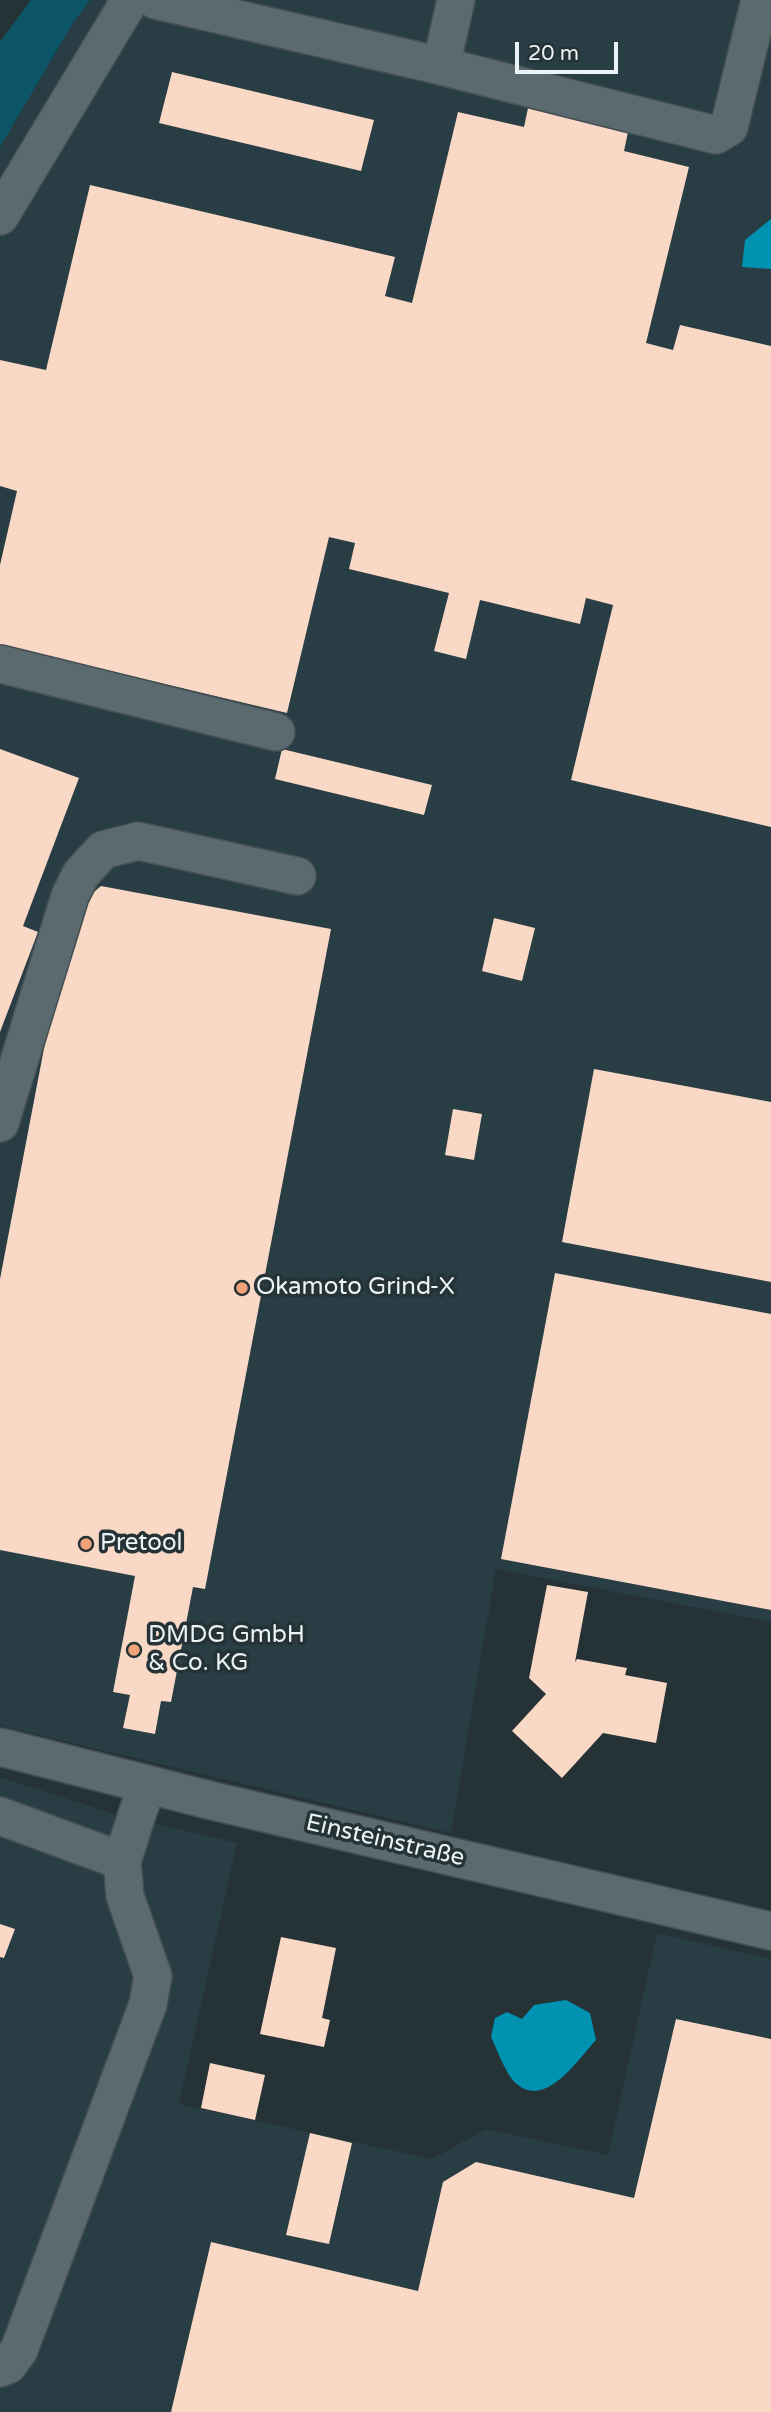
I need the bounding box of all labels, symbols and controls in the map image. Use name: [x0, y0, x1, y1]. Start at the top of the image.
scale bar: [519, 28, 622, 72]
text: 20 m: [528, 41, 579, 66]
place label: Okamoto Grind-X: [256, 1274, 455, 1302]
marker: Okamoto Grind-X: [234, 1280, 250, 1296]
place label: Pretool: [100, 1530, 183, 1558]
marker: Pretool: [78, 1536, 94, 1552]
place label: DMDG GmbH & Co. KG: [148, 1622, 305, 1678]
marker: DMDG GmbH & Co. KG: [126, 1642, 142, 1658]
street label: Einsteinstraße: [303, 1809, 467, 1873]

